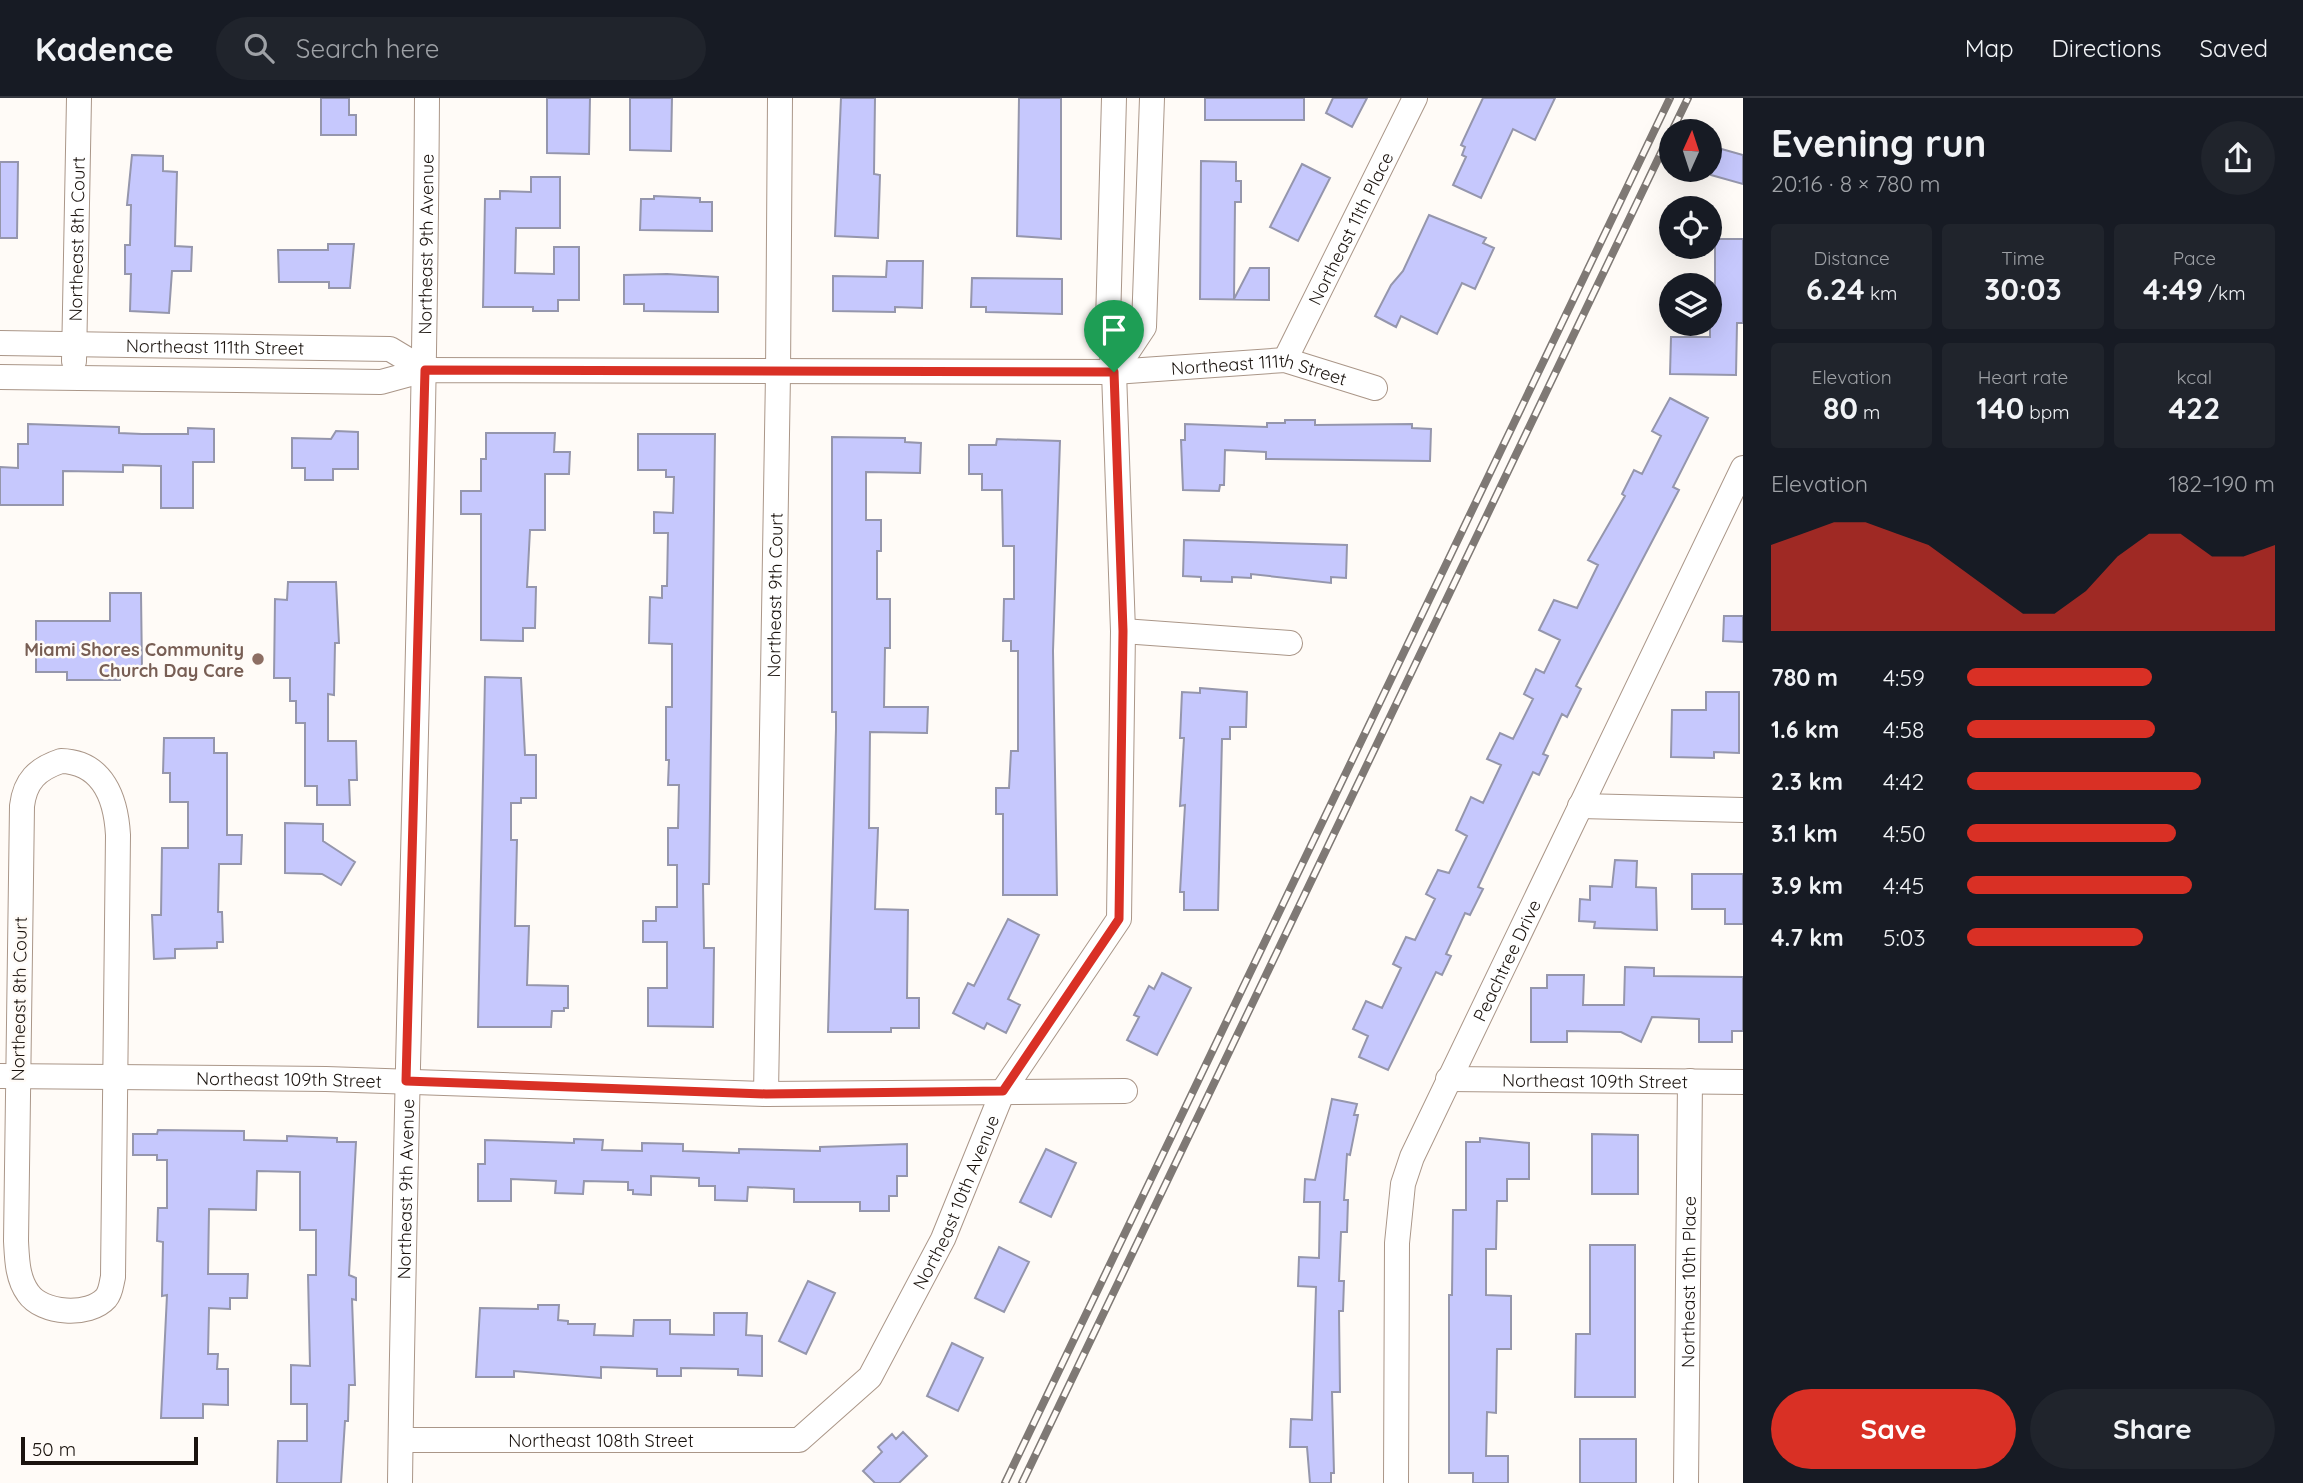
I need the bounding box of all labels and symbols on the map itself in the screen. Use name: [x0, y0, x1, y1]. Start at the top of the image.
north arrow: [1659, 119, 1722, 182]
street label: Northeast 11th Place: [1303, 148, 1398, 309]
street label: Northeast 9th Avenue: [413, 154, 438, 335]
street label: Northeast 8th Court: [63, 156, 89, 322]
pin: [1084, 300, 1144, 372]
street label: Northeast 111th Street: [126, 333, 304, 359]
street label: Northeast 111th Street: [1170, 349, 1350, 390]
street label: Northeast 9th Court: [761, 512, 787, 678]
place label: Miami Shores Community Church Day Care: [24, 638, 244, 682]
marker: Miami Shores Community Church Day Care: [250, 651, 266, 667]
street label: Peachtree Drive: [1467, 896, 1546, 1025]
street label: Northeast 8th Court: [6, 916, 32, 1082]
street label: Northeast 109th Street: [196, 1066, 382, 1092]
street label: Northeast 109th Street: [1502, 1068, 1688, 1093]
street label: Northeast 9th Avenue: [392, 1098, 419, 1280]
street label: Northeast 10th Avenue: [907, 1111, 1004, 1293]
street label: Northeast 10th Place: [1676, 1196, 1700, 1368]
street label: Northeast 108th Street: [508, 1429, 694, 1452]
scale bar: [21, 1434, 198, 1466]

